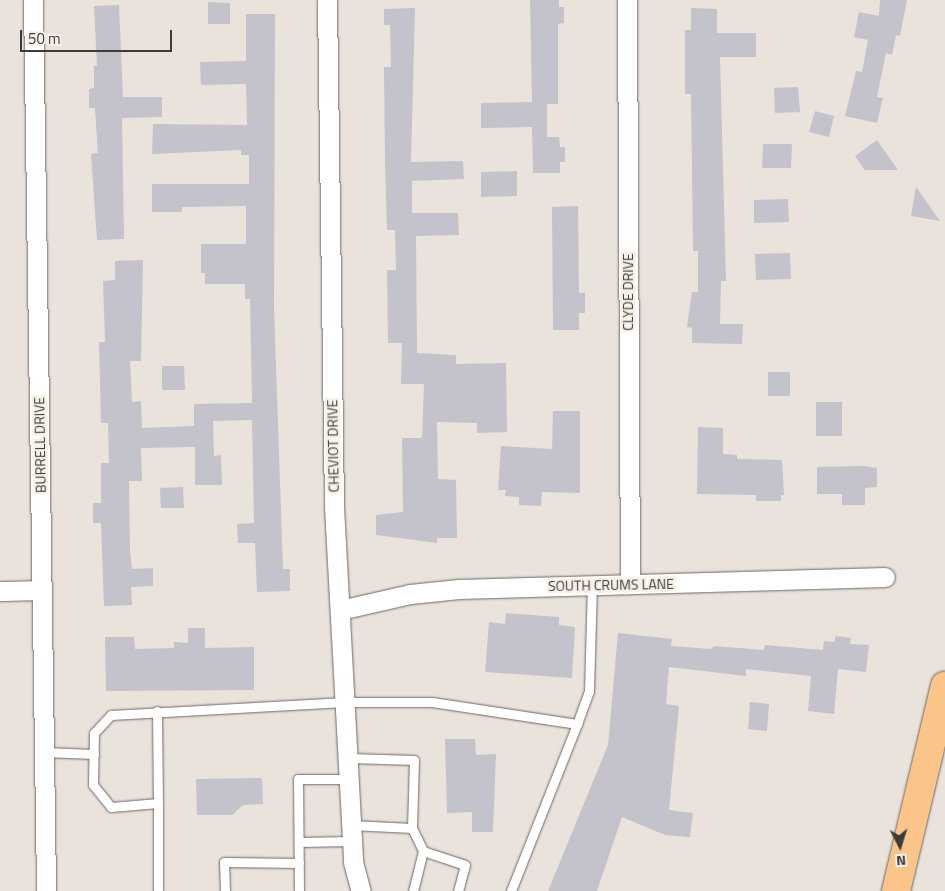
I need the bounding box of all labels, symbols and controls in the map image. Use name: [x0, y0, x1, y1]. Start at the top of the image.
scale bar: [22, 20, 175, 52]
text: 50 m: [28, 27, 61, 50]
street label: CLYDE DRIVE: [620, 253, 636, 331]
street label: BURRELL DRIVE: [31, 397, 49, 493]
street label: CHEVIOT DRIVE: [324, 399, 342, 493]
street label: SOUTH CRUMS LANE: [548, 576, 674, 594]
north arrow: [875, 821, 925, 871]
text: N: [896, 851, 907, 872]

